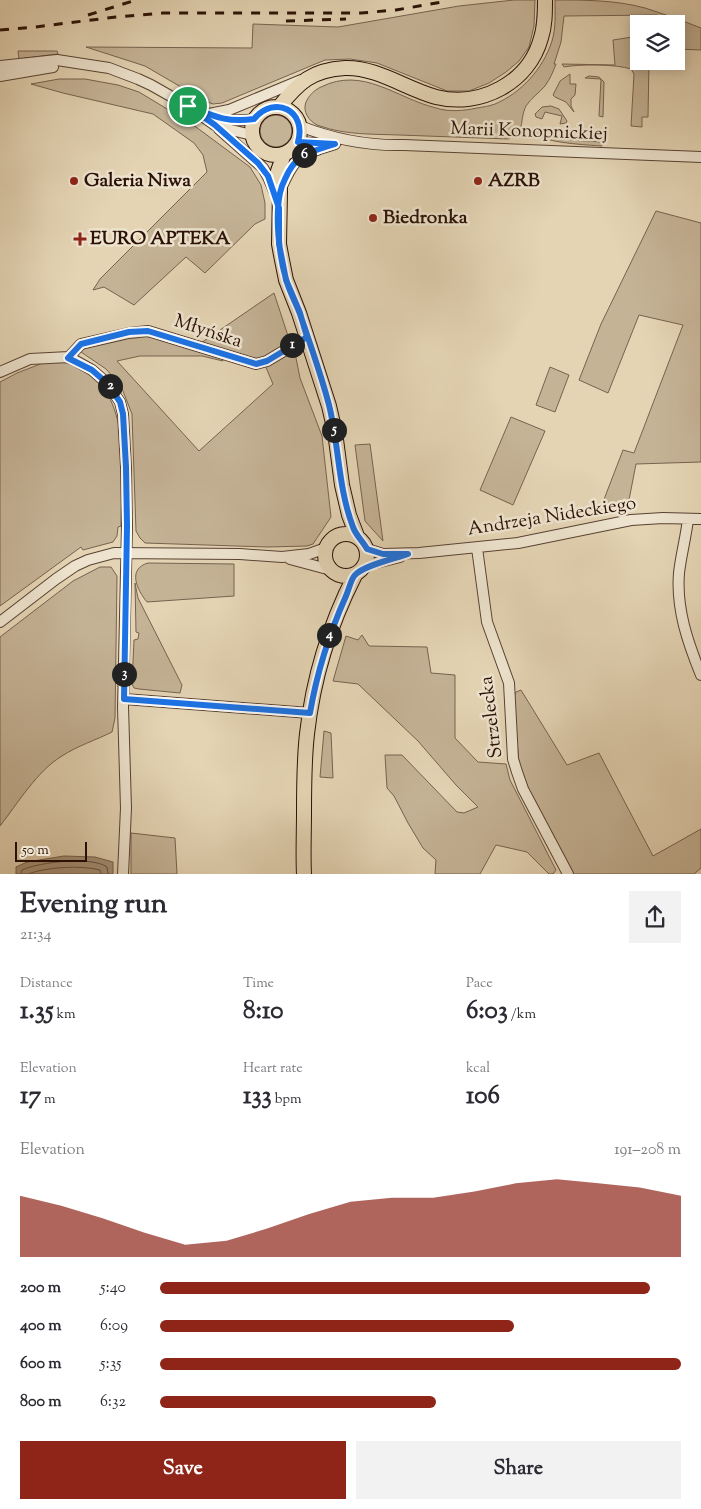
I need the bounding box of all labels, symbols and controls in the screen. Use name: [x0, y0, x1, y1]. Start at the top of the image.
map controls: [630, 15, 685, 70]
button: layers: [630, 15, 685, 70]
pin: [167, 85, 209, 127]
icon: arrive: [174, 92, 202, 120]
street label: Marii Konopnickiej: [450, 116, 608, 148]
pin: 6: [292, 142, 316, 168]
text: 6: [301, 145, 308, 165]
place label: Galeria Niwa: [84, 168, 191, 195]
place label: AZRB: [488, 168, 540, 195]
marker: Galeria Niwa: [68, 175, 80, 187]
marker: AZRB: [472, 175, 484, 187]
place label: Biedronka: [383, 205, 468, 232]
marker: Biedronka: [367, 212, 379, 224]
place label: EURO APTEKA: [90, 226, 231, 253]
marker: EURO APTEKA: [74, 233, 86, 245]
street label: Młyńska: [171, 308, 246, 356]
pin: 1: [280, 332, 304, 358]
text: 1: [290, 335, 295, 355]
pin: 2: [98, 374, 122, 398]
text: 2: [107, 376, 114, 396]
pin: 5: [322, 418, 346, 442]
text: 5: [332, 420, 337, 440]
street label: Andrzeja Nideckiego: [466, 490, 638, 544]
pin: 4: [316, 622, 342, 648]
text: 4: [326, 625, 333, 645]
pin: 3: [112, 662, 136, 686]
text: 3: [122, 664, 127, 684]
street label: Strzelecka: [474, 674, 510, 760]
scale bar: [15, 839, 88, 862]
text: 50 m: [22, 841, 49, 861]
text: Evening run: [20, 885, 167, 925]
button: share: [629, 891, 681, 943]
text: 21:34: [20, 924, 52, 947]
text: Distance: [20, 974, 73, 994]
text: Time: [243, 974, 274, 994]
text: Pace: [466, 974, 493, 994]
text: 1.35: [20, 994, 53, 1030]
text: 8:10: [243, 994, 283, 1030]
text: 6:03: [466, 994, 508, 1030]
text: km: [53, 1005, 76, 1025]
text: /km: [508, 1005, 536, 1025]
text: Elevation: [20, 1059, 77, 1079]
text: Heart rate: [243, 1059, 303, 1079]
text: kcal: [466, 1059, 490, 1079]
text: 17: [20, 1079, 41, 1115]
text: 133: [243, 1079, 272, 1115]
text: 106: [466, 1079, 500, 1115]
text: m: [41, 1090, 56, 1110]
text: bpm: [272, 1090, 302, 1110]
text: Elevation: [20, 1139, 85, 1162]
text: 191–208 m: [614, 1139, 681, 1162]
text: 200 m: [20, 1277, 61, 1300]
text: 5:40: [100, 1277, 126, 1300]
text: 400 m: [20, 1315, 62, 1338]
text: 6:09: [100, 1315, 128, 1338]
text: 600 m: [20, 1353, 62, 1376]
text: 5:35: [100, 1353, 122, 1376]
text: 800 m: [20, 1391, 62, 1414]
text: 6:32: [100, 1391, 126, 1414]
button: Save: [20, 1441, 346, 1499]
button: Share: [356, 1441, 681, 1499]

